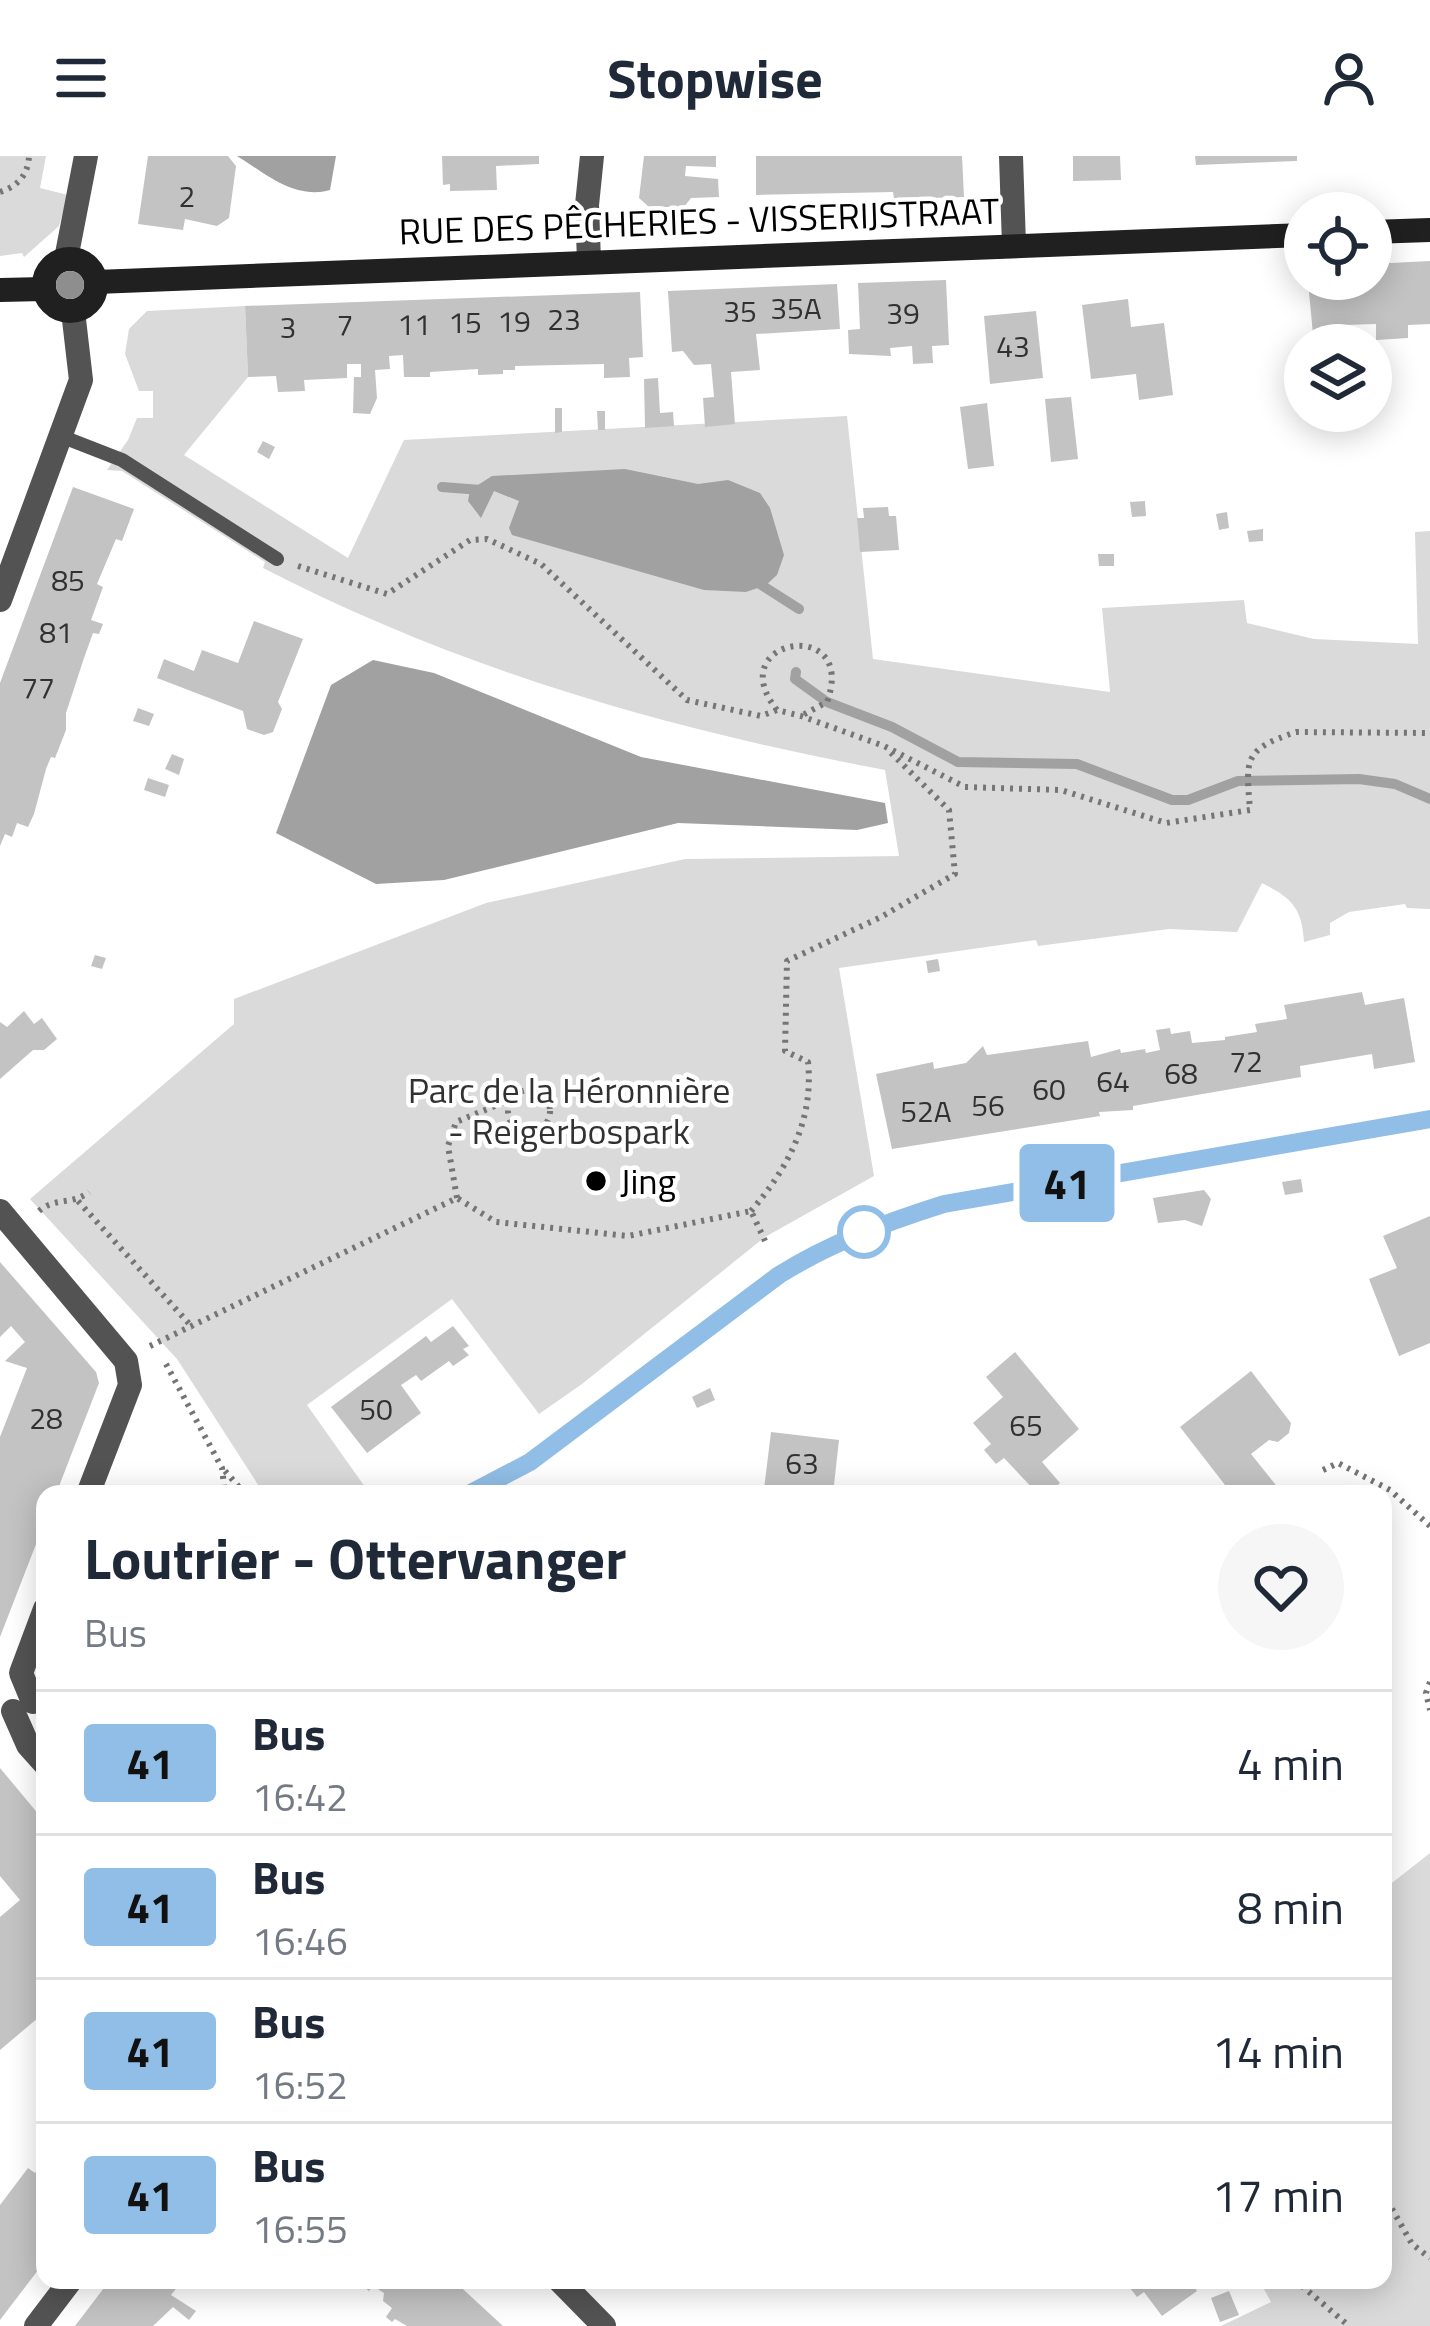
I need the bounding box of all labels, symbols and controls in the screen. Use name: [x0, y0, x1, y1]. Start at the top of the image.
text: Stopwise: [607, 37, 823, 119]
icon: menu: [48, 45, 114, 111]
icon: person: [1316, 45, 1382, 111]
house number: 2: [179, 173, 195, 219]
street label: RUE DES PÊCHERIES - VISSERIJSTRAAT: [398, 183, 1000, 258]
map controls: [1284, 192, 1392, 432]
button: locate: [1284, 192, 1392, 300]
house number: 35A: [770, 285, 822, 331]
house number: 35: [723, 288, 757, 334]
house number: 39: [886, 290, 920, 336]
house number: 23: [547, 296, 581, 342]
house number: 19: [497, 298, 531, 344]
house number: 15: [448, 299, 482, 345]
house number: 7: [337, 301, 353, 347]
house number: 11: [397, 301, 431, 347]
house number: 3: [280, 304, 296, 350]
house number: 43: [996, 323, 1030, 369]
button: layers: [1284, 324, 1392, 432]
house number: 85: [51, 557, 85, 603]
house number: 81: [39, 609, 73, 655]
house number: 77: [21, 664, 55, 710]
house number: 72: [1229, 1038, 1263, 1084]
house number: 68: [1164, 1050, 1198, 1096]
house number: 64: [1096, 1058, 1130, 1104]
park label: Parc de la Héronnière - Reigerbospark: [408, 1062, 730, 1158]
house number: 60: [1032, 1066, 1066, 1112]
house number: 56: [971, 1082, 1005, 1128]
house number: 52A: [900, 1088, 952, 1134]
line badge: 41: [1013, 1144, 1121, 1222]
text: 41: [1043, 1151, 1091, 1215]
place label: Jing: [620, 1153, 676, 1208]
marker: Jing: [583, 1168, 609, 1194]
unlabelled marker: [839, 1207, 889, 1257]
house number: 50: [359, 1386, 393, 1432]
house number: 28: [29, 1395, 63, 1441]
house number: 65: [1009, 1402, 1043, 1448]
house number: 63: [785, 1440, 819, 1486]
text: Loutrier - Ottervanger: [84, 1514, 626, 1601]
button: heart: [1218, 1524, 1344, 1650]
text: Bus: [84, 1603, 147, 1662]
text: Bus: [252, 1699, 326, 1767]
text: 4 min: [1237, 1729, 1344, 1797]
text: 41: [126, 1731, 174, 1795]
text: 16:42: [252, 1767, 348, 1826]
text: Bus: [252, 1843, 326, 1911]
text: 8 min: [1237, 1873, 1344, 1941]
text: 41: [126, 1875, 174, 1939]
text: 16:46: [252, 1911, 348, 1970]
text: Bus: [252, 1987, 326, 2055]
text: 14 min: [1212, 2017, 1344, 2085]
text: 41: [126, 2019, 174, 2083]
text: 16:52: [252, 2055, 348, 2114]
text: Bus: [252, 2131, 326, 2199]
text: 17 min: [1212, 2161, 1344, 2229]
text: 41: [126, 2163, 174, 2227]
text: 16:55: [252, 2199, 348, 2258]

